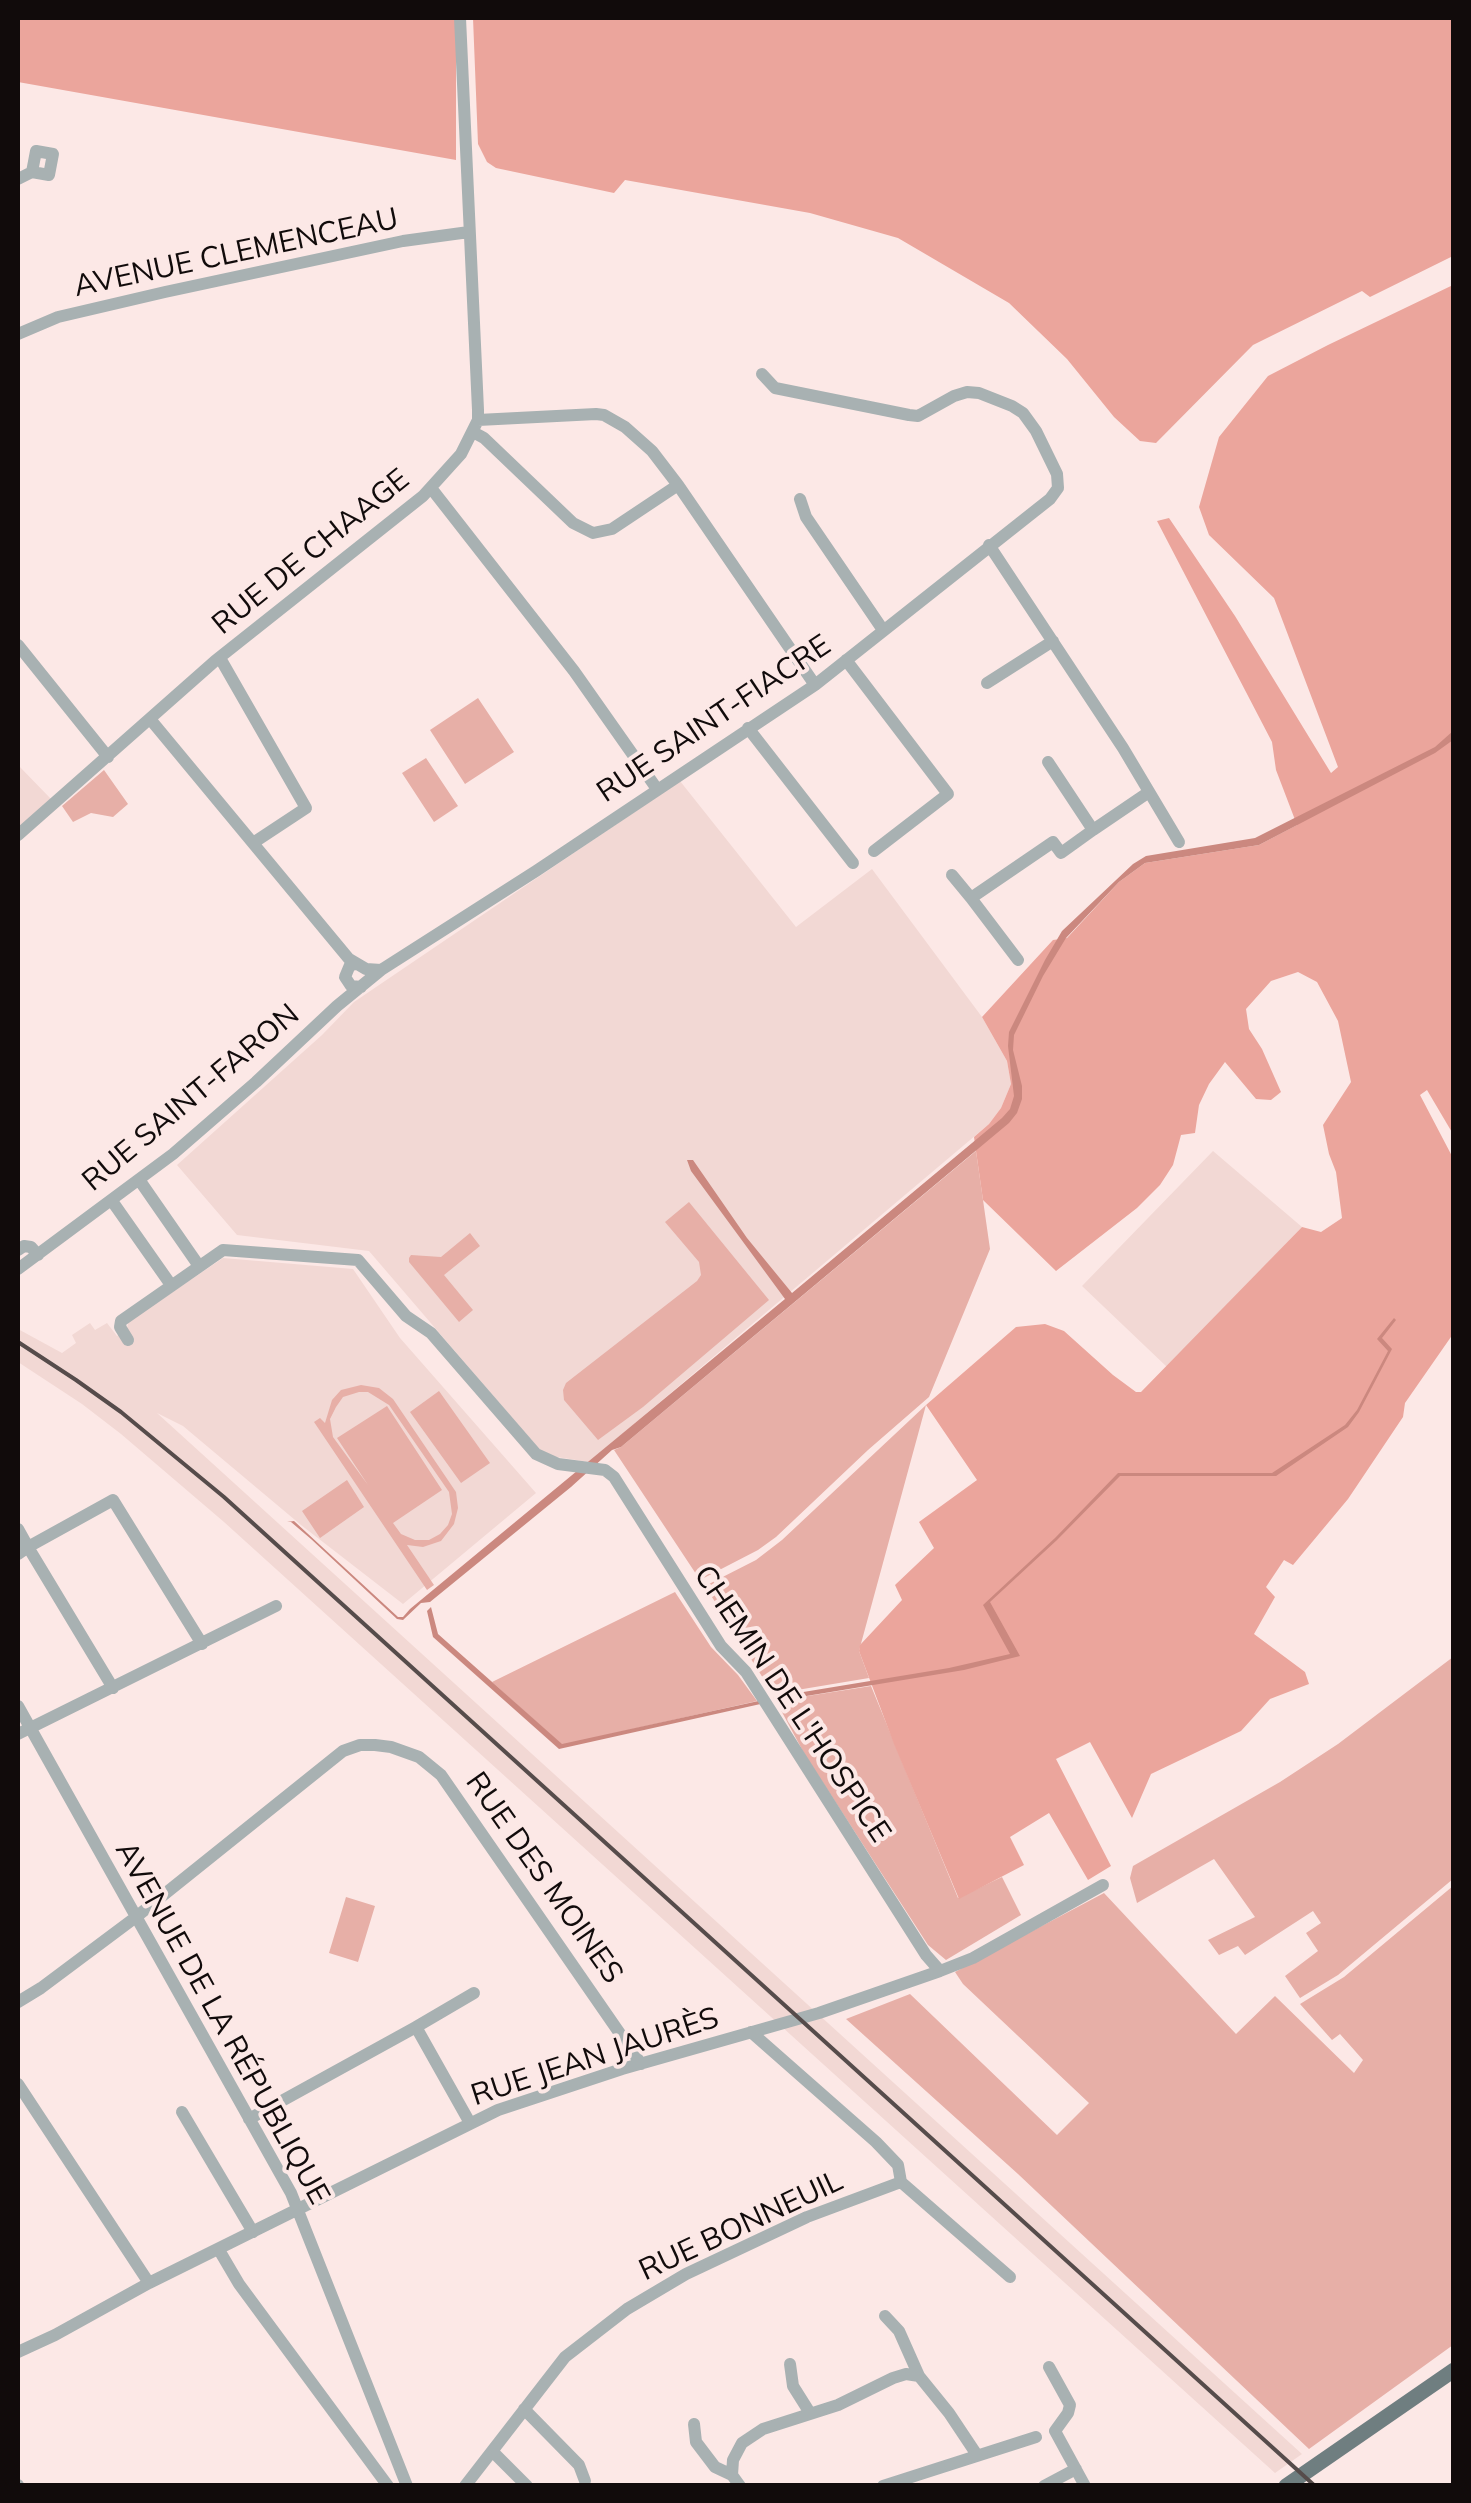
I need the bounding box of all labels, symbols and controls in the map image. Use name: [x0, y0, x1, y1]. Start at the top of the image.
street label: AVENUE CLEMENCEAU: [71, 201, 401, 305]
street label: RUE DE CHAAGE: [205, 462, 417, 642]
street label: RUE SAINT-FIACRE: [590, 628, 838, 810]
street label: RUE SAINT-FARON: [75, 997, 307, 1199]
street label: CHEMIN DE L'HOSPICE: [686, 1559, 898, 1849]
street label: RUE DES MOINES: [458, 1765, 630, 1991]
street label: AVENUE DE LA RÉPUBLIQUE: [107, 1835, 337, 2211]
street label: RUE JEAN JAURÈS: [467, 2000, 723, 2114]
street label: RUE BONNEUIL: [634, 2163, 848, 2289]

